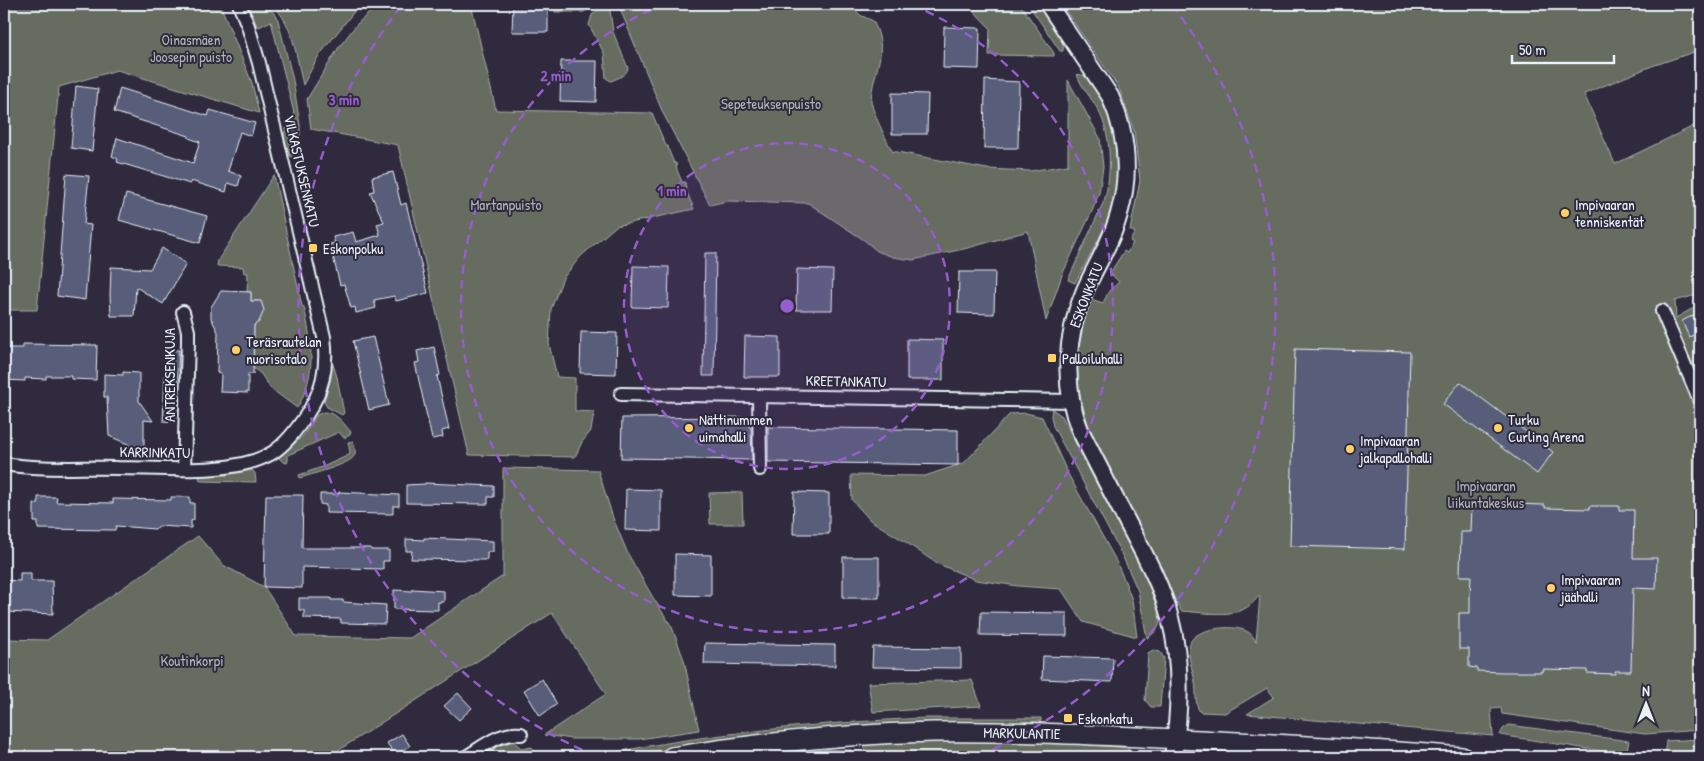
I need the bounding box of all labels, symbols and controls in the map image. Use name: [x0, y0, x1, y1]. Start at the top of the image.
park label: Oinasmäen Joosepin puisto: [150, 29, 232, 67]
scale bar: [1512, 32, 1614, 64]
text: 50 m: [1519, 39, 1546, 60]
text: 2 min: [541, 65, 572, 86]
text: 3 min: [329, 89, 359, 110]
park label: Sepeteuksenpuisto: [721, 93, 821, 114]
street label: VILKASTUKSENKATU: [279, 113, 325, 229]
text: 1 min: [657, 180, 687, 201]
park label: Martanpuisto: [470, 194, 542, 215]
place label: Impivaaran tenniskentät: [1575, 194, 1645, 232]
marker: Impivaaran tenniskentät: [1559, 207, 1571, 219]
place label: Eskonpolku: [323, 238, 383, 259]
marker: Eskonpolku: [307, 242, 319, 254]
street label: ESKONKATU: [1064, 259, 1108, 331]
centre of rings: [778, 297, 796, 315]
street label: ANTREKSENKUJA: [159, 327, 180, 422]
place label: Teräsrautelan nuorisotalo: [246, 331, 322, 369]
marker: Teräsrautelan nuorisotalo: [230, 344, 242, 356]
place label: Palloiluhalli: [1062, 348, 1123, 369]
marker: Palloiluhalli: [1046, 352, 1058, 364]
street label: KREETANKATU: [805, 370, 887, 392]
place label: Nättinummen uimahalli: [699, 409, 773, 447]
place label: Turku Curling Arena: [1508, 409, 1584, 447]
marker: Nättinummen uimahalli: [683, 422, 695, 434]
marker: Turku Curling Arena: [1492, 422, 1504, 434]
place label: Impivaaran jalkapallohalli: [1358, 430, 1432, 468]
street label: KARRINKATU: [119, 441, 191, 463]
marker: Impivaaran jalkapallohalli: [1344, 443, 1356, 455]
park label: Impivaaran liikuntakeskus: [1448, 475, 1525, 513]
place label: Impivaaran jäähalli: [1559, 569, 1621, 607]
marker: Impivaaran jäähalli: [1545, 582, 1557, 594]
park label: Koutinkorpi: [160, 650, 224, 671]
north arrow: [1622, 678, 1672, 728]
text: N: [1642, 681, 1650, 700]
place label: Eskonkatu: [1078, 708, 1133, 729]
marker: Eskonkatu: [1062, 712, 1074, 724]
street label: MARKULANTIE: [983, 722, 1061, 744]

